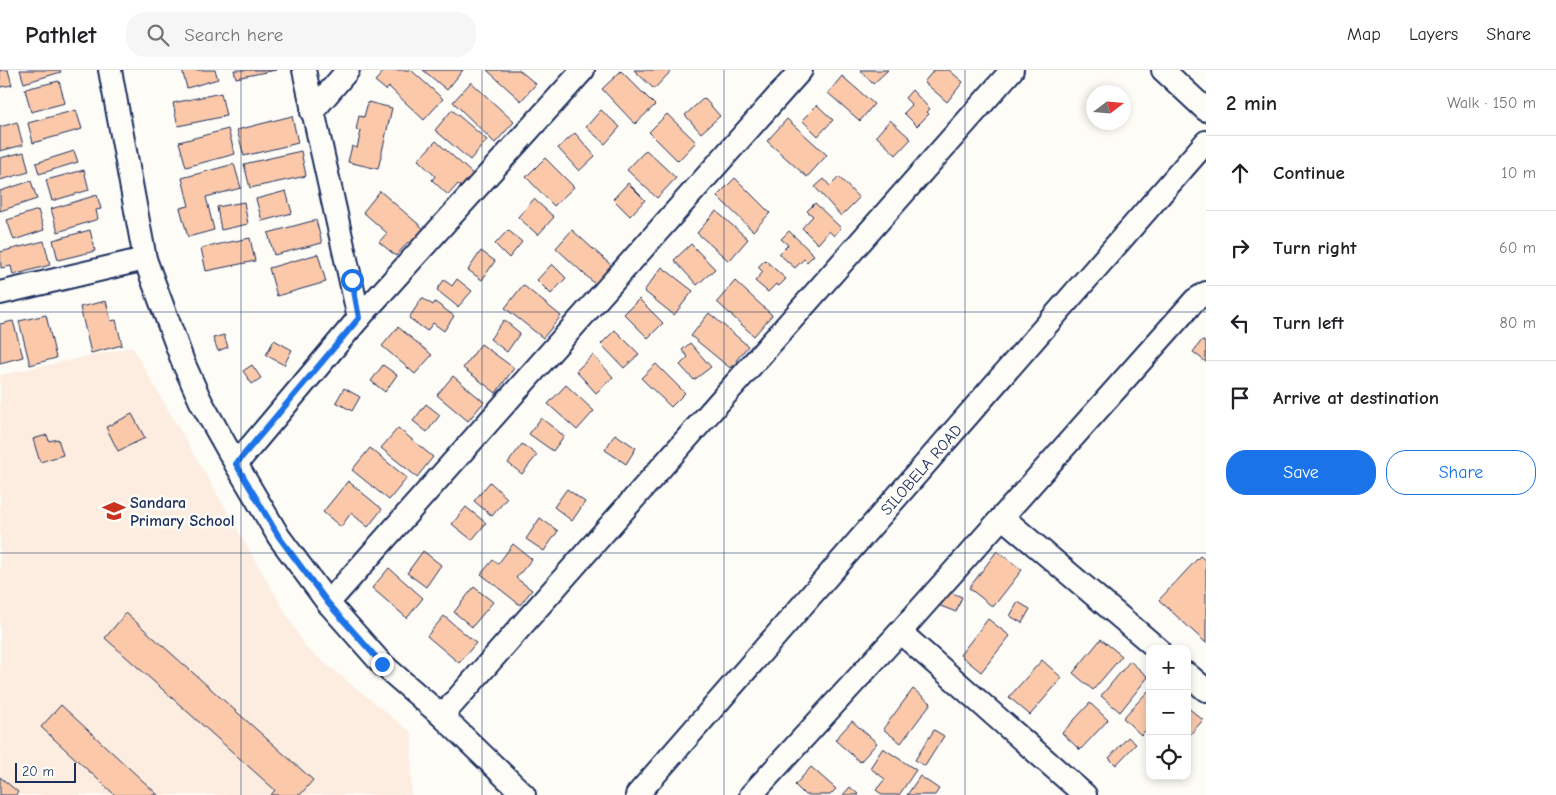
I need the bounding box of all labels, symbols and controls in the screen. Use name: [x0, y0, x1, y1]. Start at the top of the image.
search box: [126, 12, 476, 57]
text: Pathlet: [25, 21, 96, 49]
icon: search: [144, 21, 172, 49]
text: Search here: [184, 24, 283, 46]
text: Map: [1347, 24, 1381, 45]
text: Layers: [1409, 24, 1458, 45]
text: Share: [1486, 24, 1531, 45]
north arrow: [1086, 85, 1131, 130]
text: 2 min: [1226, 91, 1277, 115]
text: Walk · 150 m: [1447, 94, 1536, 112]
icon: ahead: [1226, 159, 1254, 187]
text: Continue: [1273, 162, 1345, 184]
text: 10 m: [1501, 164, 1536, 182]
icon: right: [1226, 234, 1254, 262]
text: Turn right: [1273, 237, 1357, 259]
text: 60 m: [1499, 239, 1536, 257]
route start: [341, 269, 364, 292]
icon: left: [1226, 309, 1254, 337]
text: Turn left: [1273, 312, 1344, 334]
text: 80 m: [1499, 314, 1536, 332]
icon: arrive: [1226, 384, 1254, 412]
text: Arrive at destination: [1273, 387, 1439, 409]
street label: SILOBELA ROAD: [877, 421, 966, 519]
button: Save: [1226, 450, 1376, 495]
button: Share: [1386, 450, 1536, 495]
place label: Sandara Primary School: [130, 494, 235, 530]
school or university icon: Sandara Primary School: [101, 498, 127, 524]
map controls: [1146, 645, 1191, 780]
button: +: [1146, 645, 1191, 690]
route end: [371, 653, 394, 676]
button: −: [1146, 690, 1191, 735]
button: locate: [1146, 735, 1191, 780]
scale bar: [15, 760, 76, 783]
text: 20 m: [22, 763, 54, 780]

